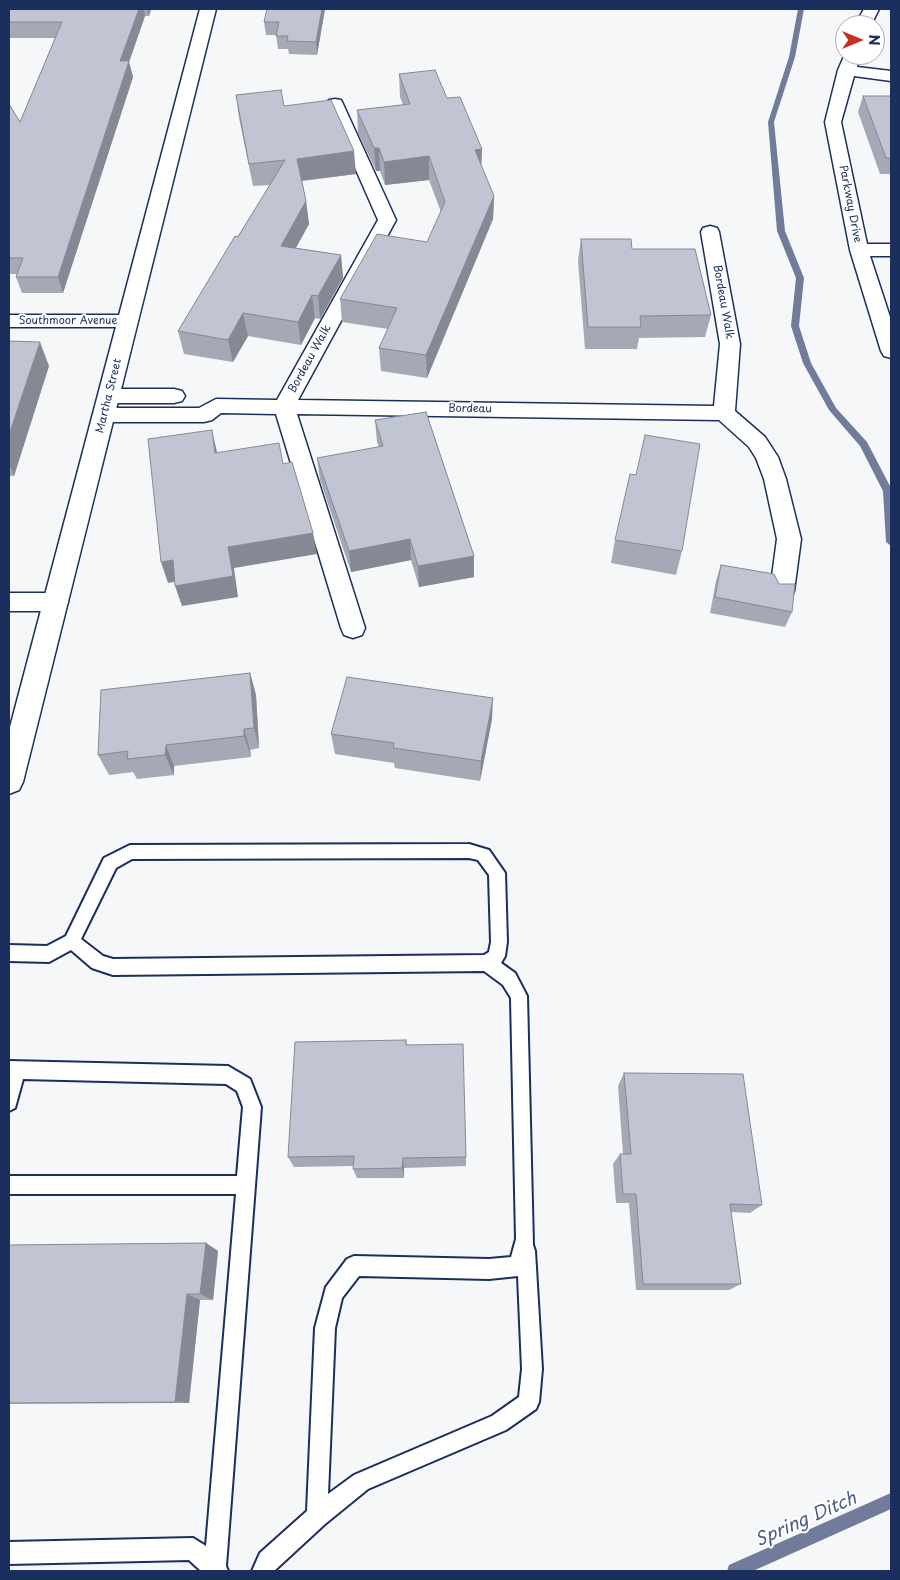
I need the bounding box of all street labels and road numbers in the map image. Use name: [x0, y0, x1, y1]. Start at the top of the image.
street label: Parkway Drive: [836, 164, 864, 244]
street label: Bordeau Walk: [710, 264, 736, 340]
street label: Southmoor Avenue: [19, 314, 117, 328]
street label: Bordeau Walk: [286, 323, 334, 395]
street label: Martha Street: [93, 357, 125, 435]
street label: Bordeau: [448, 402, 492, 416]

